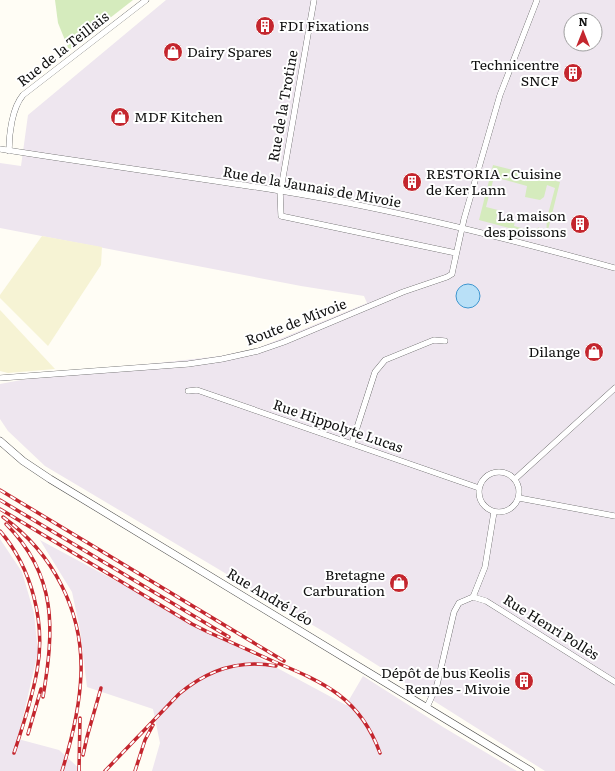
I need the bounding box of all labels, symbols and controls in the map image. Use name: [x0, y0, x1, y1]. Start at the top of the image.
street label: Rue de la Teillais: [12, 6, 112, 90]
north arrow: [563, 12, 603, 52]
text: N: [578, 13, 588, 29]
building icon: FDI Fixations: [254, 15, 276, 37]
place label: FDI Fixations: [279, 15, 369, 35]
shop icon: Dairy Spares: [162, 41, 184, 63]
place label: Dairy Spares: [187, 41, 272, 61]
street label: Rue de la Trotine: [262, 48, 302, 163]
place label: Technicentre SNCF: [470, 54, 559, 90]
building icon: Technicentre SNCF: [562, 62, 584, 84]
shop icon: MDF Kitchen: [109, 106, 131, 128]
place label: MDF Kitchen: [134, 106, 223, 126]
street label: Rue de la Jaunais de Mivoie: [221, 160, 403, 212]
place label: RESTORIA - Cuisine de Ker Lann: [426, 163, 561, 199]
building icon: RESTORIA - Cuisine de Ker Lann: [401, 171, 423, 193]
place label: La maison des poissons: [484, 205, 566, 241]
building icon: La maison des poissons: [569, 213, 591, 235]
street label: Route de Mivoie: [242, 293, 349, 350]
place label: Dilange: [528, 341, 580, 361]
shop icon: Dilange: [583, 341, 605, 363]
street label: Rue Hippolyte Lucas: [271, 393, 406, 457]
street label: Rue André Léo: [224, 563, 317, 630]
place label: Bretagne Carburation: [303, 564, 385, 600]
shop icon: Bretagne Carburation: [388, 572, 410, 594]
street label: Rue Henri Pollès: [500, 589, 603, 664]
place label: Dépôt de bus Keolis Rennes - Mivoie: [381, 662, 510, 698]
building icon: Dépôt de bus Keolis Rennes - Mivoie: [513, 670, 535, 692]

